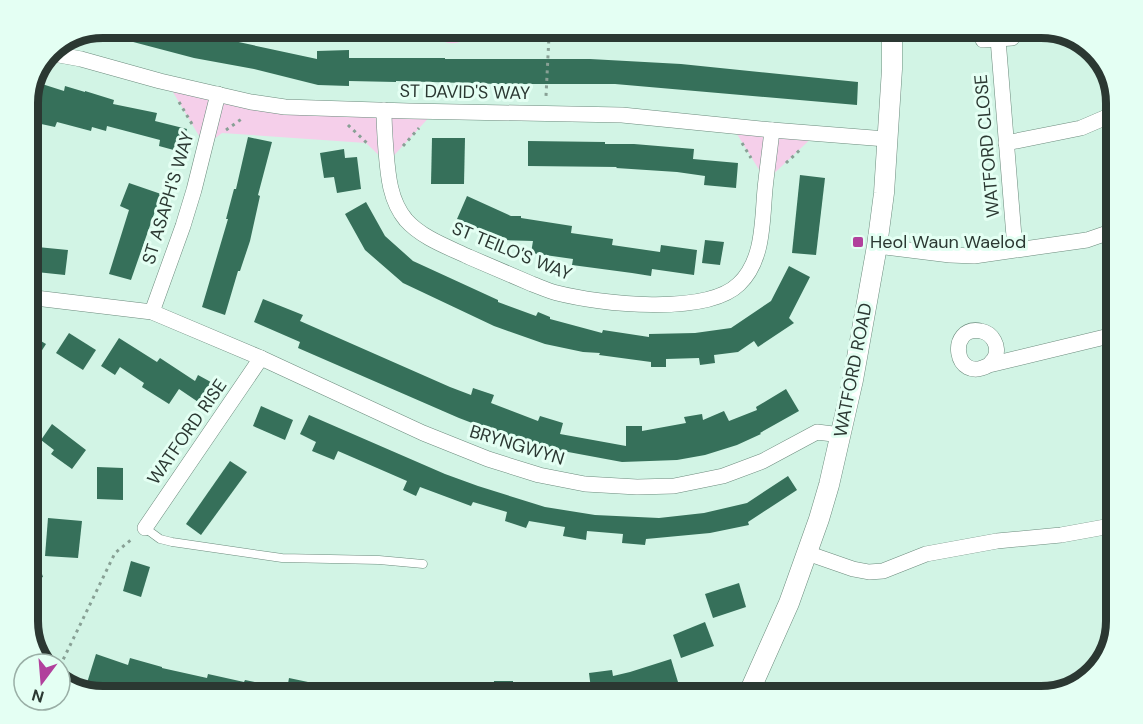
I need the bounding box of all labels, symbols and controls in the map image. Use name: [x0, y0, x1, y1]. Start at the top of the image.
street label: WATFORD CLOSE: [969, 73, 1005, 219]
street label: ST DAVID'S WAY: [399, 79, 531, 105]
street label: ST ASAPH'S WAY: [136, 128, 200, 267]
street label: ST TEILO'S WAY: [449, 216, 576, 286]
place label: Heol Waun Waelod: [870, 230, 1026, 254]
marker: Heol Waun Waelod: [851, 235, 865, 249]
street label: WATFORD ROAD: [828, 301, 878, 439]
street label: WATFORD RISE: [142, 374, 232, 490]
street label: BRYNGWYN: [467, 419, 567, 471]
north arrow: [12, 652, 72, 712]
text: N: [29, 684, 47, 708]

